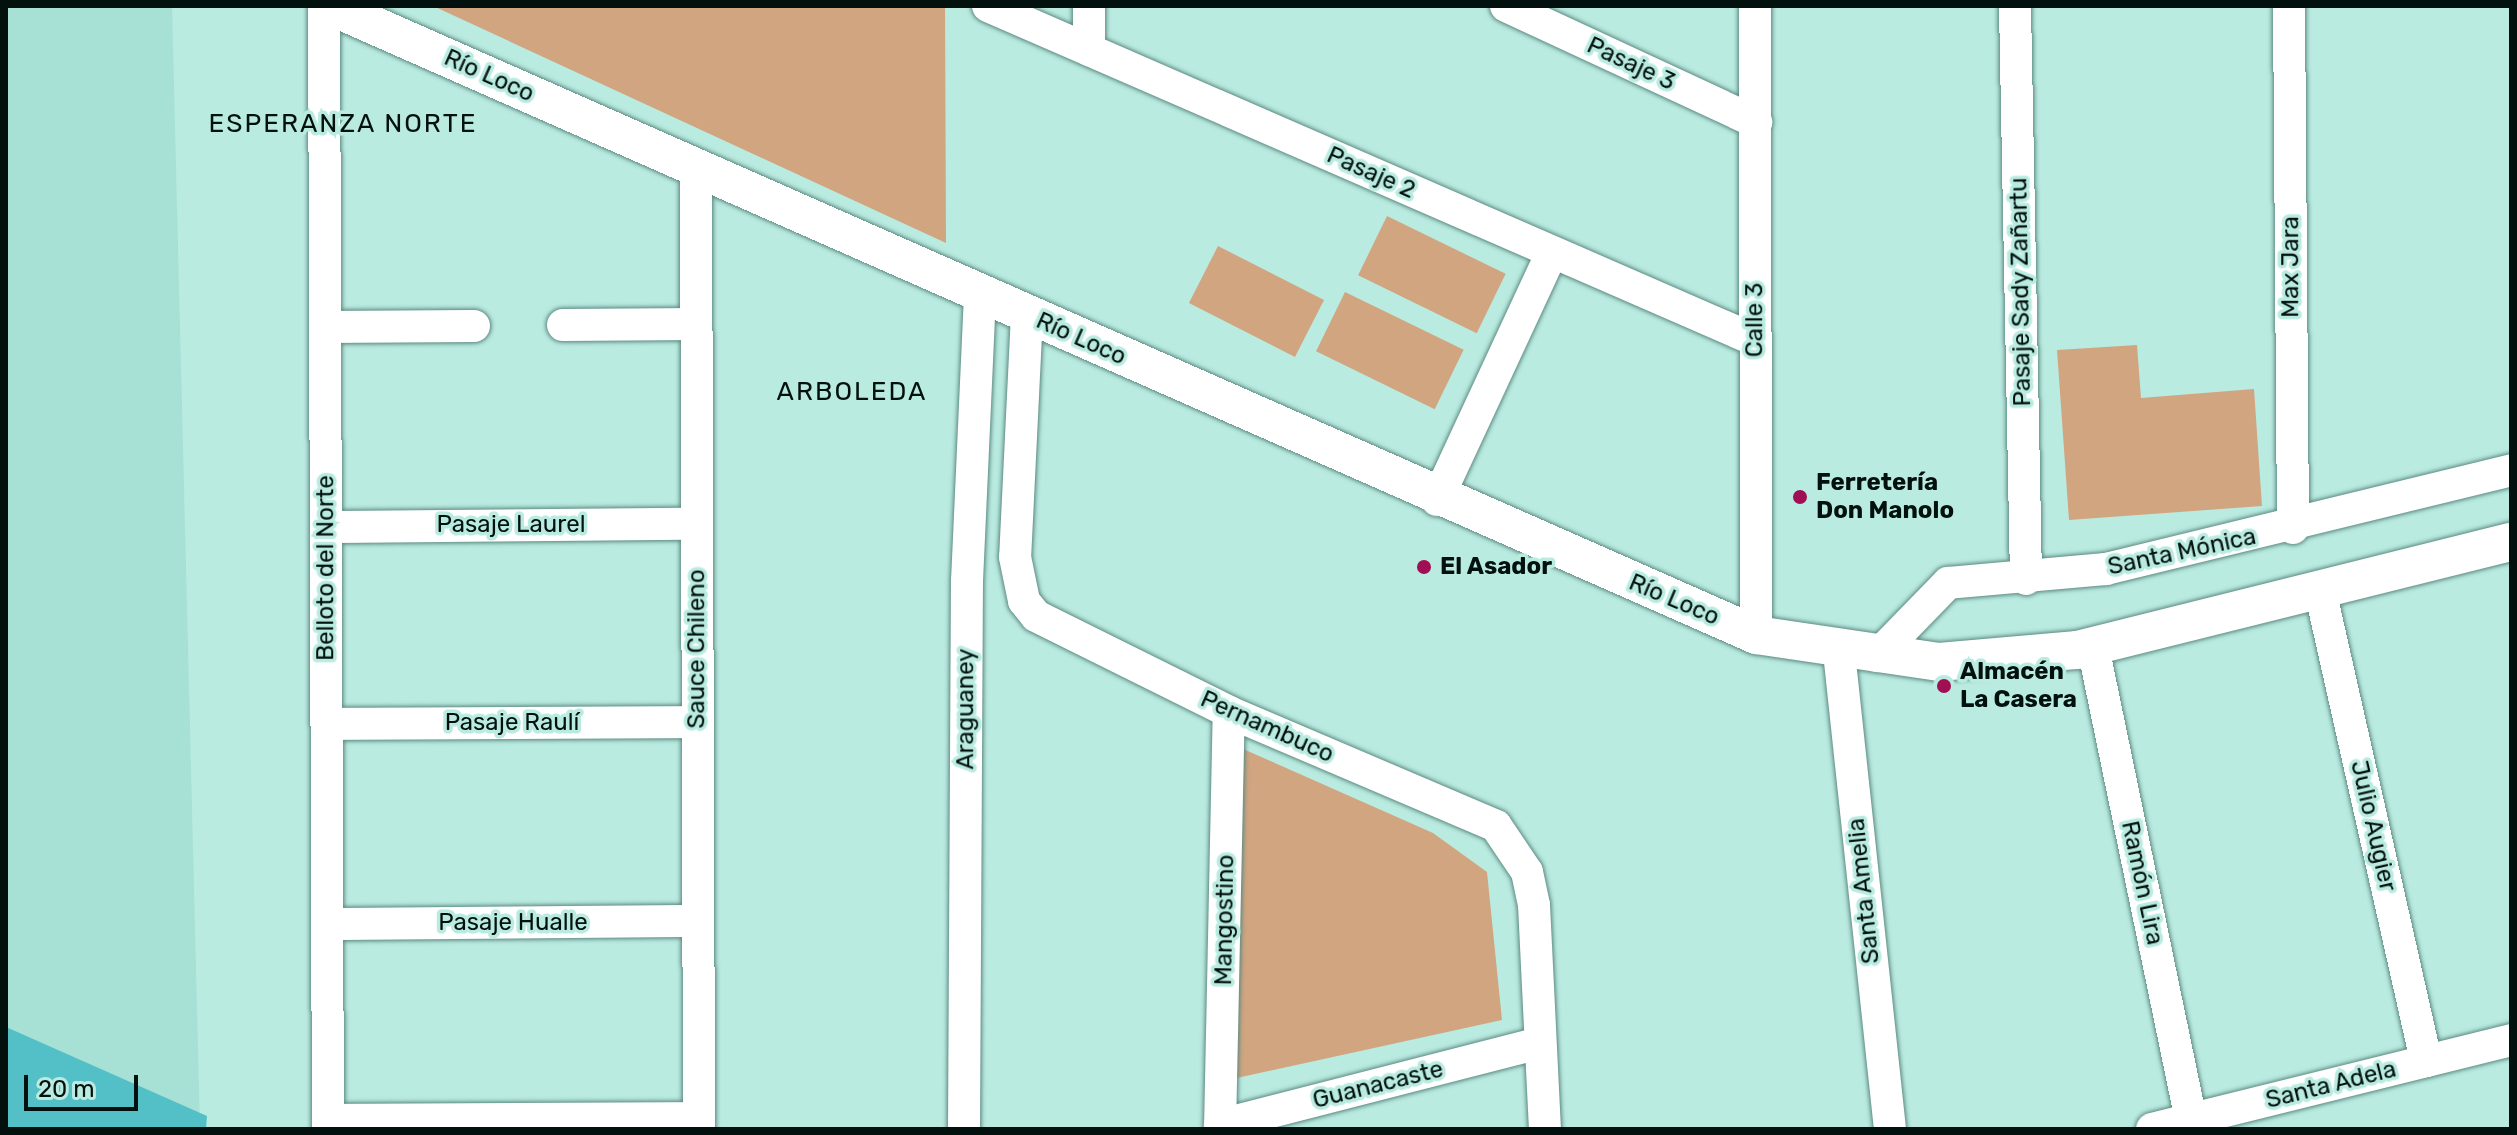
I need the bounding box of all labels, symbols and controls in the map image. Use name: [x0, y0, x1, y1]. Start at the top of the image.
street label: Pasaje 3: [1582, 31, 1680, 97]
street label: Río Loco: [440, 43, 538, 109]
district label: ESPERANZA NORTE: [208, 108, 478, 140]
street label: Pasaje 2: [1322, 141, 1420, 205]
street label: Pasaje Sady Zañartu: [2005, 177, 2037, 407]
street label: Max Jara: [2277, 216, 2305, 318]
street label: Calle 3: [1741, 283, 1769, 357]
street label: Río Loco: [1032, 306, 1130, 372]
district label: ARBOLEDA: [777, 376, 927, 408]
place label: Ferretería Don Manolo: [1816, 469, 1954, 525]
street label: Belloto del Norte: [312, 475, 340, 661]
marker: Ferretería Don Manolo: [1791, 488, 1809, 506]
street label: Pasaje Laurel: [437, 511, 585, 539]
street label: Santa Mónica: [2105, 522, 2259, 582]
place label: El Asador: [1440, 553, 1553, 581]
marker: El Asador: [1415, 558, 1433, 576]
street label: Río Loco: [1625, 568, 1723, 632]
street label: Sauce Chileno: [683, 569, 711, 729]
street label: Araguaney: [952, 648, 980, 770]
place label: Almacén La Casera: [1960, 658, 2077, 714]
marker: Almacén La Casera: [1935, 677, 1953, 695]
street label: Pernambuco: [1196, 685, 1338, 769]
street label: Pasaje Raulí: [445, 709, 579, 737]
street label: Julio Augier: [2344, 758, 2402, 894]
street label: Santa Amelia: [1842, 816, 1886, 966]
street label: Ramón Lira: [2115, 818, 2169, 948]
street label: Mangostino: [1209, 854, 1241, 986]
street label: Pasaje Hualle: [438, 909, 588, 937]
street label: Guanacaste: [1310, 1055, 1446, 1115]
street label: Santa Adela: [2263, 1055, 2399, 1115]
scale bar: [28, 1059, 142, 1109]
text: 20 m: [38, 1075, 95, 1103]

